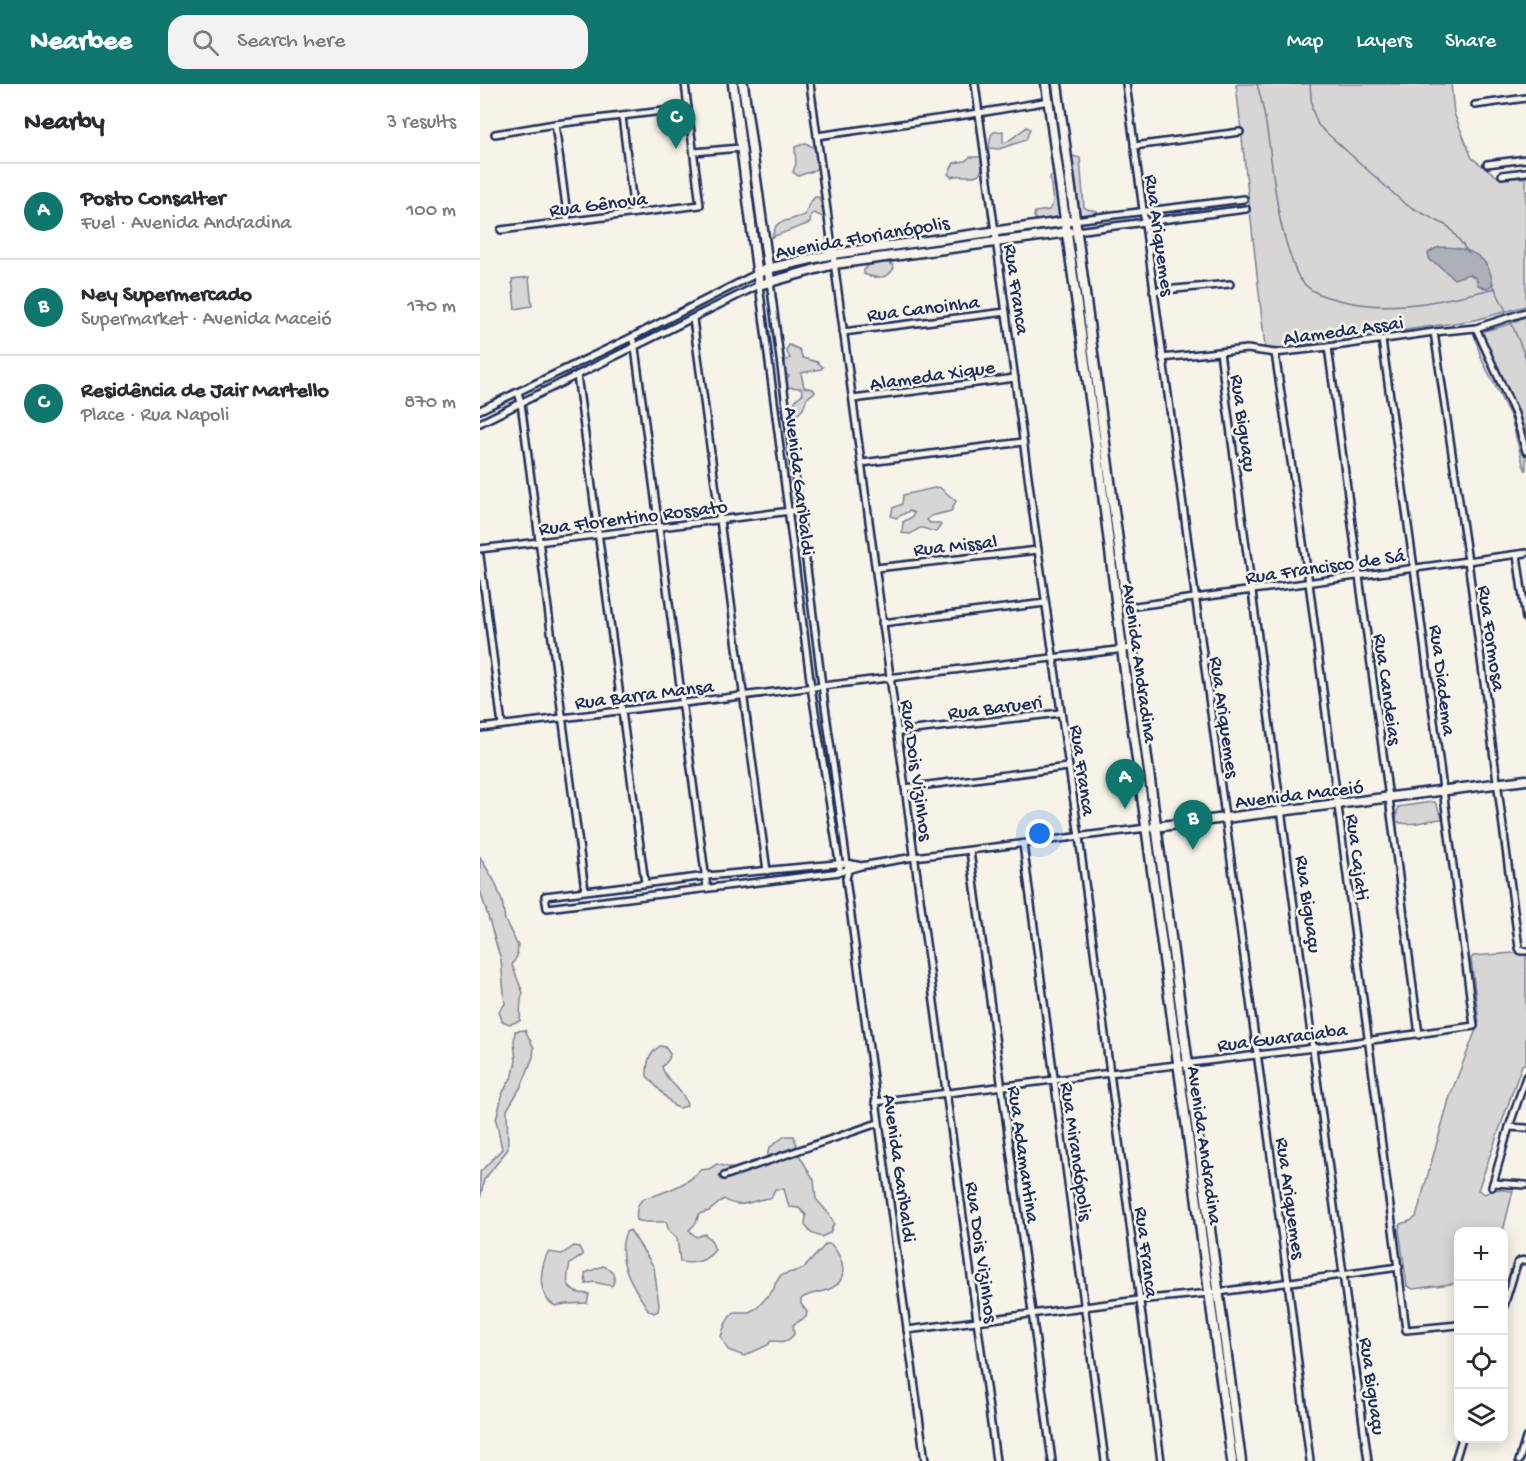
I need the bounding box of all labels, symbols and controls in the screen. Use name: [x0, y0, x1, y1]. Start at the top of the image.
search box: [168, 15, 588, 69]
text: Nearbee: [30, 26, 132, 59]
icon: search: [189, 26, 222, 59]
text: Search here: [237, 29, 345, 55]
text: Map: [1287, 30, 1323, 55]
text: Layers: [1356, 30, 1412, 55]
text: Share: [1445, 30, 1496, 55]
pin: C: [656, 100, 696, 149]
text: Nearby: [24, 108, 105, 139]
text: 3 results: [387, 112, 456, 135]
street label: Rua Ariquemes: [1138, 173, 1178, 298]
text: Posto Consalter: [81, 187, 225, 213]
street label: Rua Gênova: [548, 189, 650, 224]
text: A: [38, 200, 49, 223]
text: 100 m: [406, 200, 456, 223]
text: Fuel · Avenida Andradina: [81, 213, 291, 236]
street label: Avenida Florianópolis: [774, 213, 952, 266]
street label: Rua Franca: [997, 243, 1032, 337]
text: Ney Supermercado: [81, 283, 252, 309]
street label: Rua Canoinha: [866, 292, 982, 329]
text: B: [38, 296, 49, 319]
text: 170 m: [407, 296, 456, 319]
text: Supermarket · Avenida Maceió: [81, 309, 332, 332]
street label: Alameda Assai: [1282, 313, 1405, 352]
street label: Alameda Xique: [868, 357, 997, 398]
street label: Rua Biguaçu: [1223, 373, 1260, 474]
text: Residência de Jair Martello: [81, 379, 329, 405]
text: C: [38, 392, 49, 415]
text: 870 m: [404, 392, 456, 415]
text: Place · Rua Napoli: [81, 405, 229, 428]
street label: Avenida Garibaldi: [777, 406, 818, 557]
street label: Rua Florentino Rossato: [538, 496, 729, 542]
street label: Rua Missal: [912, 532, 998, 563]
street label: Rua Francisco de Sá: [1244, 546, 1408, 591]
street label: Avenida Andradina: [1115, 583, 1160, 745]
street label: Rua Formosa: [1471, 584, 1508, 694]
street label: Rua Diadema: [1422, 624, 1459, 738]
street label: Rua Candeias: [1366, 632, 1405, 747]
street label: Rua Ariquemes: [1203, 655, 1243, 780]
street label: Rua Barra Mansa: [574, 676, 716, 716]
street label: Rua Barueri: [947, 692, 1044, 727]
street label: Rua Dois Vizinhos: [893, 698, 936, 843]
street label: Rua Franca: [1063, 724, 1098, 818]
pin: A: [1106, 760, 1144, 809]
street label: Avenida Maceió: [1234, 777, 1365, 816]
pin: B: [1174, 800, 1212, 850]
street label: Rua Cajati: [1339, 813, 1372, 902]
your location: [1025, 819, 1054, 848]
street label: Rua Biguaçu: [1288, 854, 1325, 955]
street label: Rua Guaraciaba: [1216, 1020, 1350, 1059]
street label: Avenida Andradina: [1180, 1065, 1225, 1227]
street label: Rua Mirandópolis: [1053, 1081, 1096, 1223]
street label: Rua Adamantina: [1001, 1084, 1043, 1225]
street label: Avenida Garibaldi: [876, 1093, 919, 1244]
street label: Rua Ariquemes: [1269, 1136, 1309, 1261]
street label: Rua Dois Vizinhos: [958, 1180, 1001, 1325]
street label: Rua Franca: [1128, 1206, 1162, 1300]
map controls: [1454, 1227, 1508, 1443]
button: +: [1454, 1227, 1508, 1281]
button: −: [1454, 1281, 1508, 1335]
button: locate: [1454, 1335, 1508, 1389]
street label: Rua Biguaçu: [1352, 1336, 1389, 1437]
button: layers: [1454, 1389, 1508, 1443]

